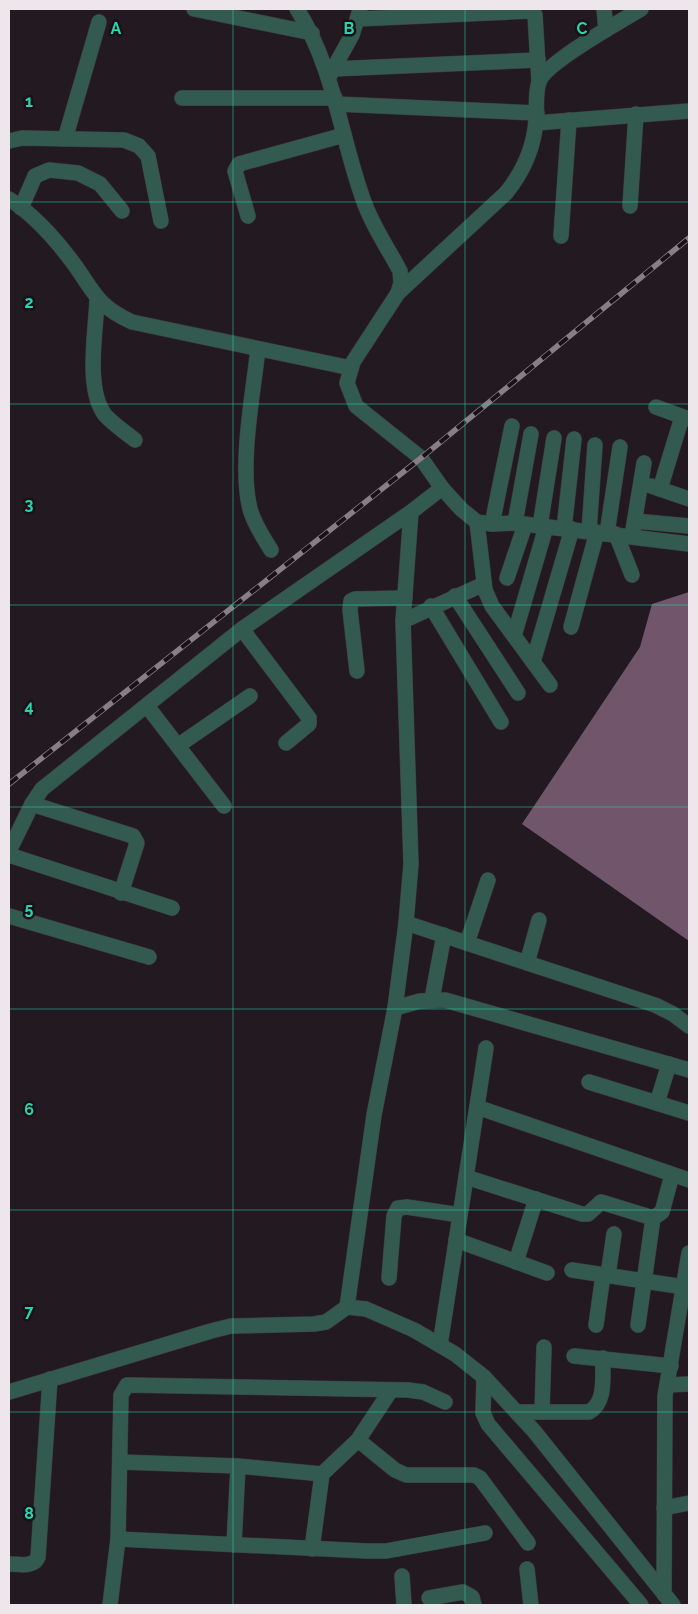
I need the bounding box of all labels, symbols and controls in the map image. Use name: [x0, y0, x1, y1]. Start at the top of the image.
text: A: [111, 19, 122, 38]
text: B: [344, 19, 355, 38]
text: C: [577, 19, 588, 38]
text: 1: [25, 92, 33, 111]
text: 2: [24, 293, 34, 312]
text: 3: [25, 495, 34, 514]
text: 4: [24, 697, 34, 716]
text: 5: [25, 899, 34, 918]
text: 6: [24, 1100, 34, 1119]
text: 7: [25, 1302, 34, 1321]
text: 8: [24, 1504, 34, 1523]

